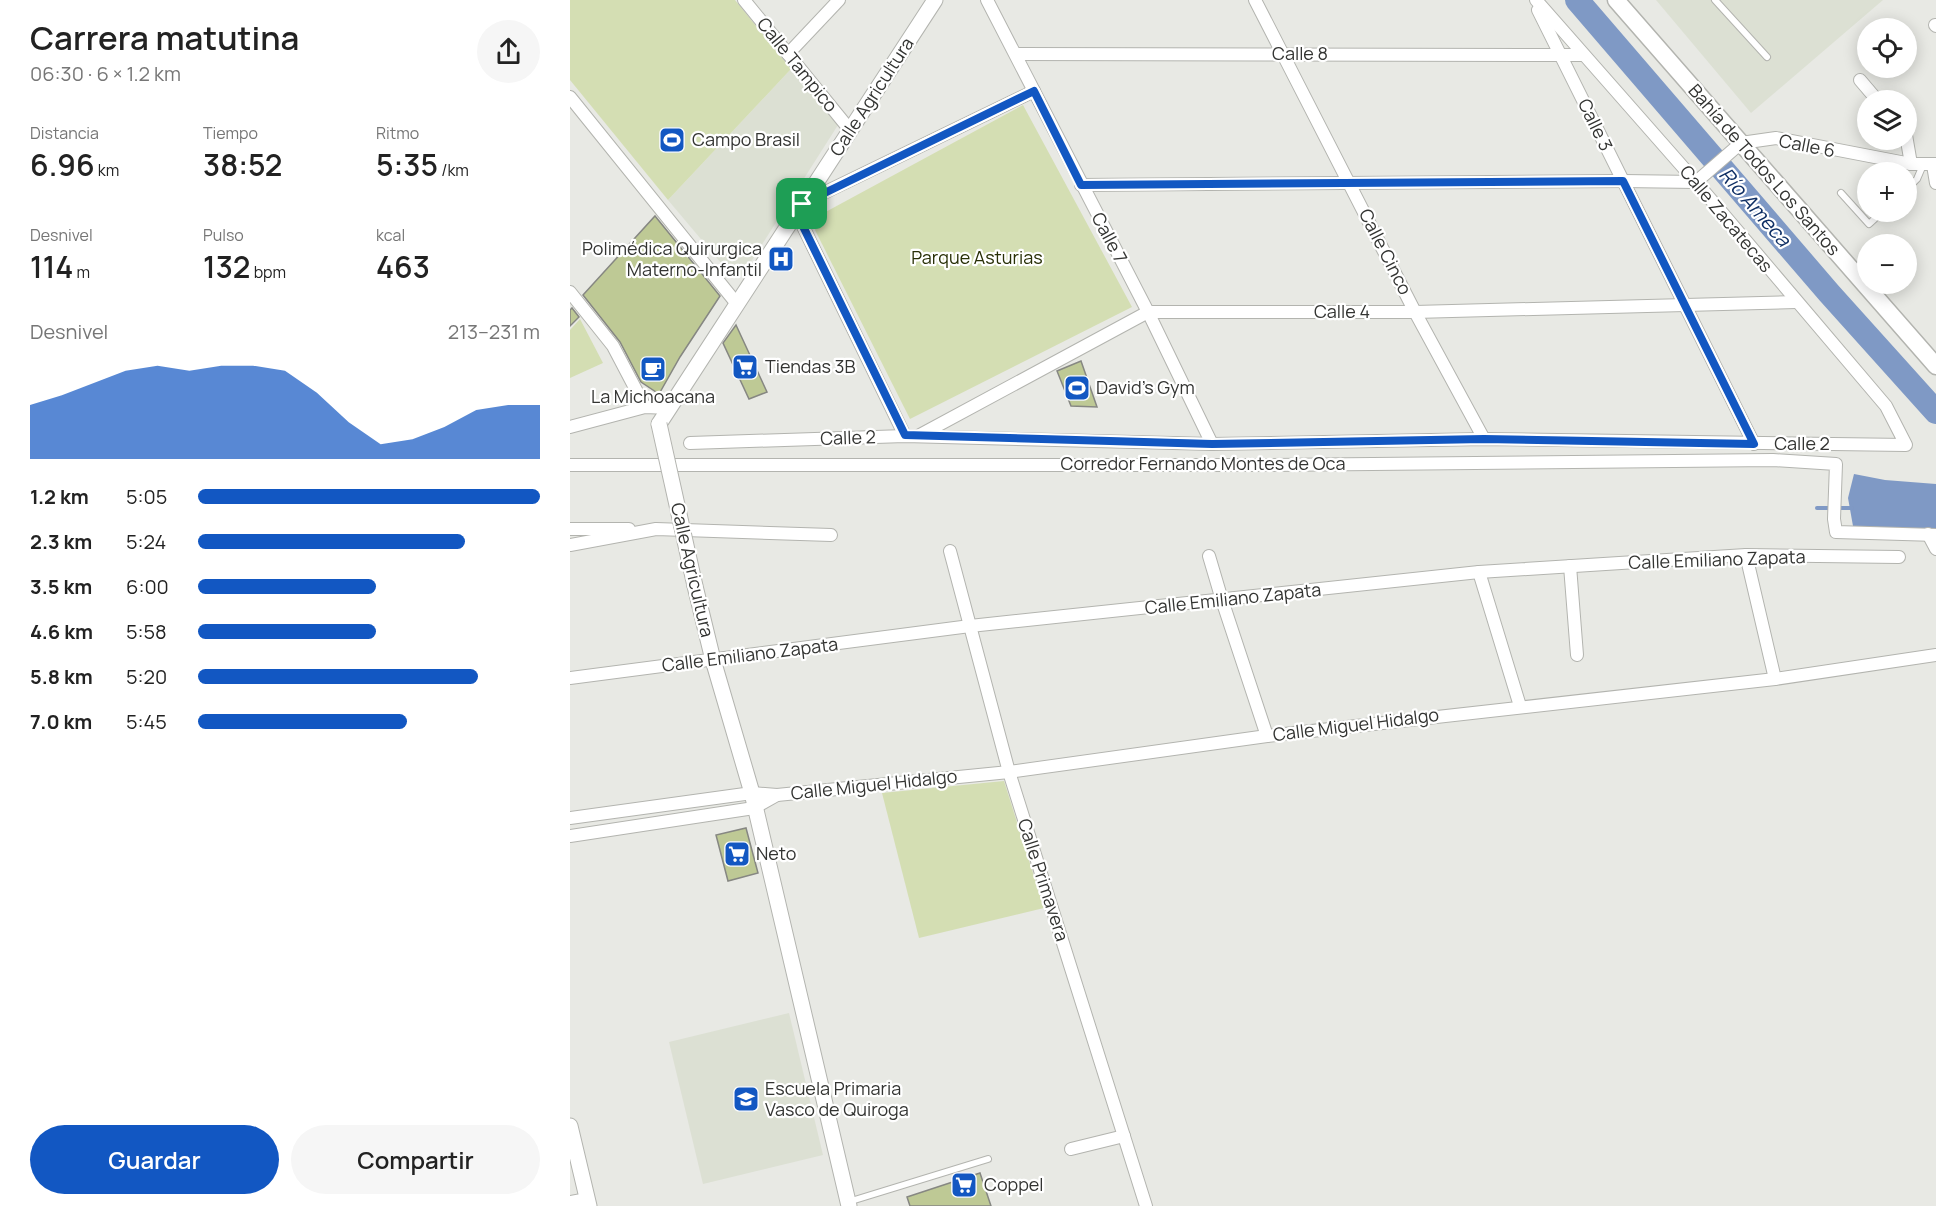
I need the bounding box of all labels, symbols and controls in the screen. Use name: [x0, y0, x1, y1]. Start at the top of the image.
street label: Calle Tampico: [752, 12, 843, 117]
text: Carrera matutina: [30, 15, 299, 60]
map controls: [1857, 18, 1917, 294]
button: locate: [1857, 18, 1917, 78]
button: share: [477, 20, 540, 83]
street label: Calle Agricultura: [824, 32, 919, 160]
street label: Calle 8: [1272, 41, 1328, 65]
text: 06:30 · 6 × 1.2 km: [30, 60, 181, 87]
street label: Bahía de Todos Los Santos: [1684, 78, 1846, 260]
button: layers: [1857, 90, 1917, 150]
street label: Calle 3: [1573, 94, 1619, 155]
text: Distancia: [30, 122, 99, 144]
text: Tiempo: [203, 122, 258, 144]
text: Ritmo: [376, 122, 419, 144]
sports icon: Campo Brasil: [657, 125, 687, 155]
place label: Campo Brasil: [692, 127, 800, 151]
street label: Calle 6: [1777, 128, 1837, 162]
text: 6.96: [30, 144, 95, 185]
text: 38:52: [203, 144, 282, 185]
text: 5:35: [376, 144, 438, 185]
text: km: [95, 159, 119, 181]
text: /km: [438, 159, 469, 181]
street label: Calle Zacatecas: [1675, 160, 1779, 277]
water label: Río Ameca: [1714, 161, 1798, 253]
button: +: [1857, 162, 1917, 222]
pin: [776, 178, 827, 229]
icon: arrive: [785, 187, 818, 220]
street label: Calle Cinco: [1354, 204, 1418, 299]
street label: Calle 7: [1087, 208, 1133, 267]
text: Desnivel: [30, 224, 93, 246]
text: Pulso: [203, 224, 244, 246]
text: kcal: [376, 224, 405, 246]
button: −: [1857, 234, 1917, 294]
place label: Polimédica Quirurgica Materno-Infantil: [582, 236, 762, 281]
hospital icon: Polimédica Quirurgica Materno-Infantil: [766, 244, 796, 274]
park label: Parque Asturias: [911, 245, 1043, 269]
text: 114: [30, 246, 73, 287]
text: 132: [203, 246, 250, 287]
text: 463: [376, 246, 430, 287]
text: m: [73, 261, 90, 283]
text: bpm: [250, 261, 286, 283]
street label: Calle 4: [1314, 299, 1370, 323]
text: Desnivel: [30, 318, 108, 345]
text: 213–231 m: [448, 318, 540, 345]
supermarket icon: Tiendas 3B: [730, 352, 760, 382]
cafe icon: La Michoacana: [638, 354, 668, 384]
place label: Tiendas 3B: [765, 354, 856, 378]
sports icon: David's Gym: [1062, 373, 1092, 403]
place label: David's Gym: [1096, 375, 1195, 399]
place label: La Michoacana: [591, 384, 715, 408]
street label: Calle 2: [820, 424, 876, 450]
street label: Calle 2: [1774, 431, 1830, 455]
street label: Corredor Fernando Montes de Oca: [1061, 451, 1345, 475]
text: 1.2 km: [30, 483, 89, 510]
text: 5:05: [126, 483, 167, 510]
street label: Calle Agricultura: [666, 500, 720, 639]
text: 2.3 km: [30, 528, 92, 555]
text: 5:24: [126, 528, 166, 555]
street label: Calle Emiliano Zapata: [1628, 544, 1806, 574]
text: 3.5 km: [30, 573, 92, 600]
text: 6:00: [126, 573, 169, 600]
street label: Calle Emiliano Zapata: [1143, 577, 1322, 619]
text: 4.6 km: [30, 618, 93, 645]
text: 5:58: [126, 618, 167, 645]
street label: Calle Emiliano Zapata: [660, 631, 839, 677]
text: 5.8 km: [30, 663, 93, 690]
text: 5:20: [126, 663, 167, 690]
street label: Calle Miguel Hidalgo: [1271, 702, 1440, 746]
text: 7.0 km: [30, 708, 92, 735]
text: 5:45: [126, 708, 167, 735]
street label: Calle Miguel Hidalgo: [790, 763, 958, 805]
street label: Calle Primavera: [1013, 815, 1075, 944]
supermarket icon: Neto: [722, 839, 752, 869]
place label: Neto: [756, 841, 796, 865]
place label: Escuela Primaria Vasco de Quiroga: [765, 1076, 909, 1121]
school or university icon: Escuela Primaria Vasco de Quiroga: [731, 1084, 761, 1114]
button: Guardar: [30, 1125, 279, 1194]
button: Compartir: [291, 1125, 540, 1194]
supermarket icon: Coppel: [949, 1170, 979, 1200]
place label: Coppel: [984, 1172, 1044, 1196]

